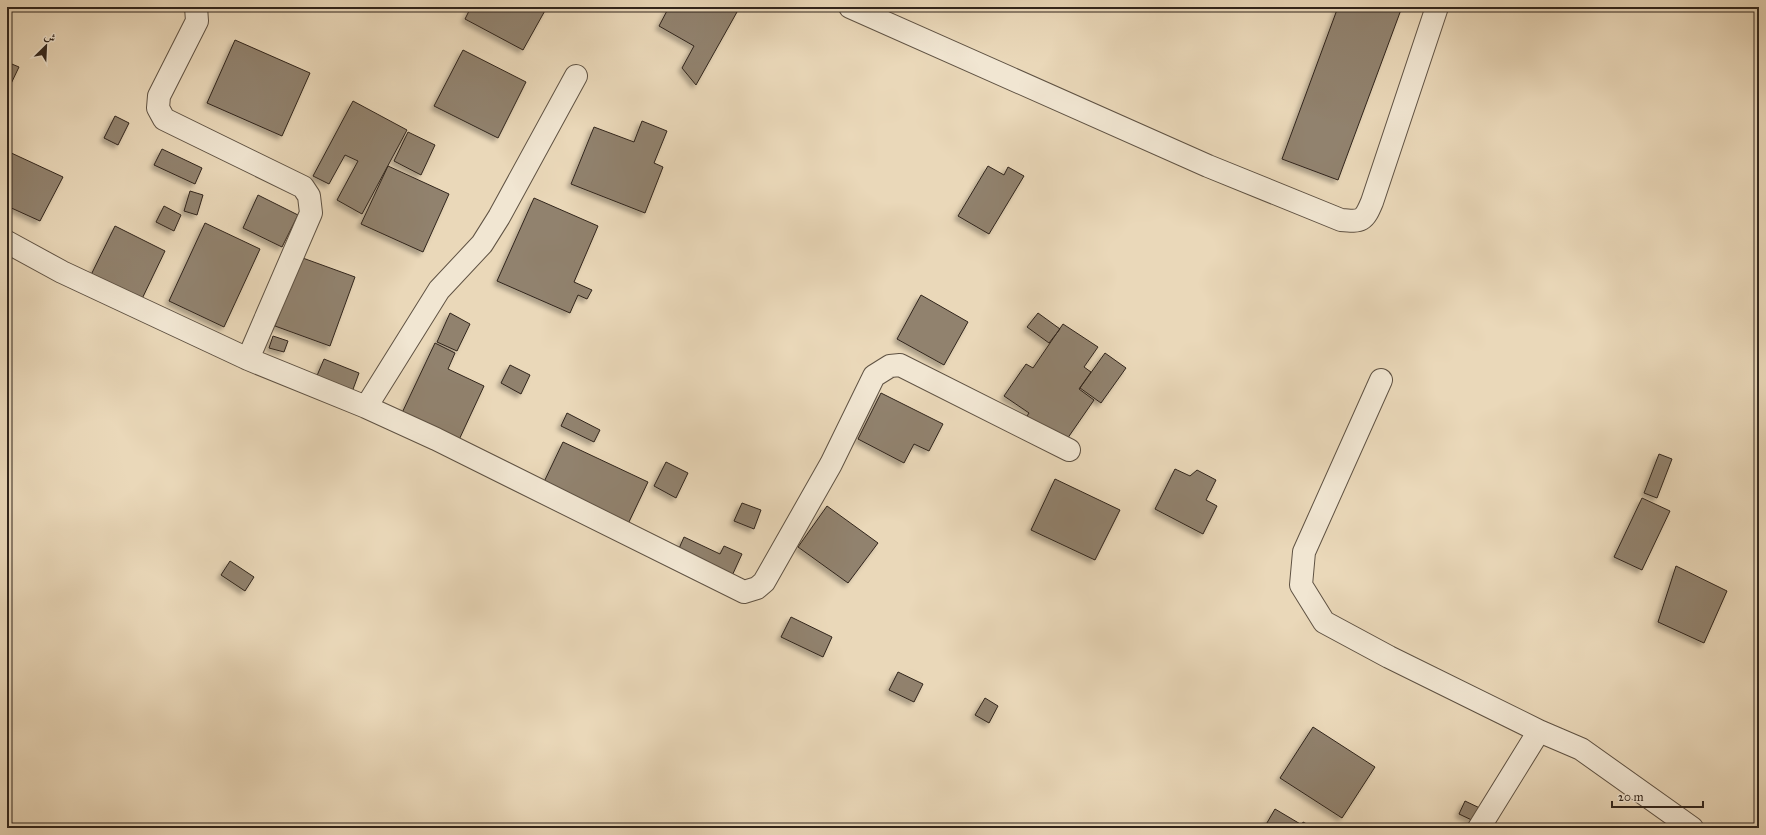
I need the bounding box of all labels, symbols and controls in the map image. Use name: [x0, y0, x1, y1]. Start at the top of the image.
north arrow: [26, 26, 66, 66]
text: ش: [42, 29, 58, 46]
scale bar: [1612, 783, 1703, 809]
text: 20 m: [1618, 790, 1644, 804]

